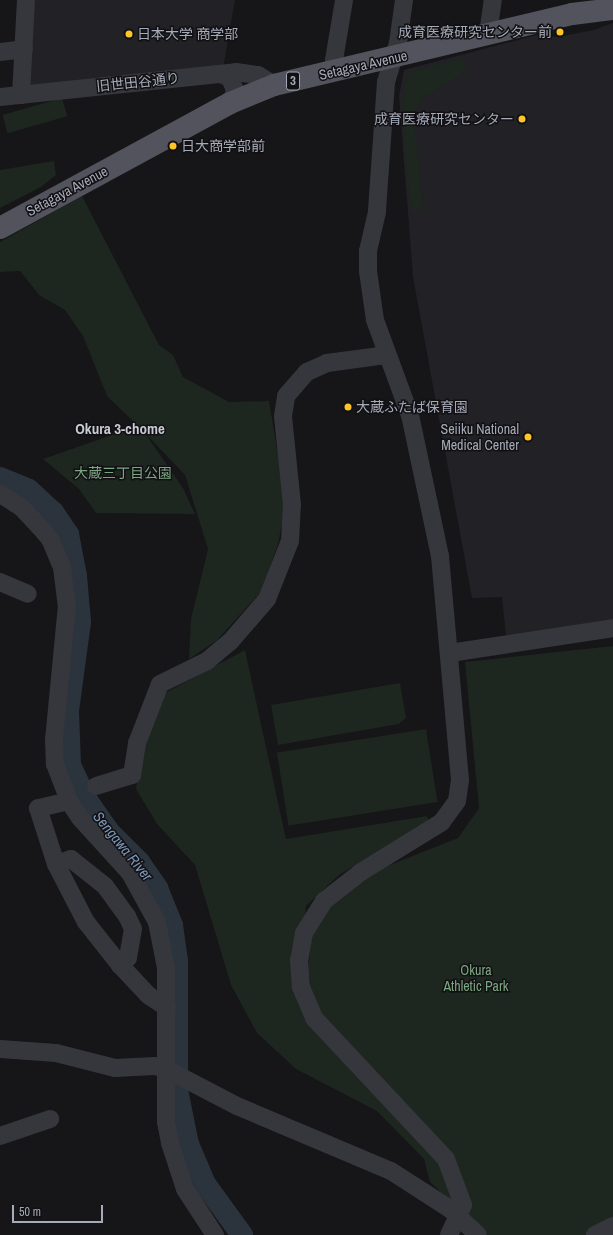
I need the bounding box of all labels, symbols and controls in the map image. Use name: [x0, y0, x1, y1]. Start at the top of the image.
place label: 成育医療研究センター前: [398, 24, 552, 40]
place label: 日本大学 商学部: [137, 26, 238, 42]
marker: 成育医療研究センター前: [555, 27, 565, 37]
marker: 日本大学 商学部: [124, 29, 134, 39]
street label: Setagaya Avenue: [317, 47, 409, 83]
street label: 旧世田谷通り: [95, 69, 181, 95]
road number: 3: [286, 70, 300, 92]
place label: 成育医療研究センター: [374, 111, 514, 127]
marker: 成育医療研究センター: [517, 114, 527, 124]
place label: 日大商学部前: [181, 138, 265, 154]
marker: 日大商学部前: [168, 141, 178, 151]
street label: Setagaya Avenue: [23, 162, 111, 220]
place label: 大蔵ふたば保育園: [356, 399, 468, 415]
marker: 大蔵ふたば保育園: [343, 402, 353, 412]
district label: Okura 3-chome: [75, 420, 165, 438]
place label: Seiiku National Medical Center: [441, 421, 519, 454]
marker: Seiiku National Medical Center: [522, 431, 534, 443]
park label: 大蔵三丁目公園: [74, 465, 172, 481]
water label: Sengawa River: [90, 808, 156, 884]
park label: Okura Athletic Park: [443, 962, 509, 994]
scale bar: [14, 1197, 105, 1223]
text: 50 m: [19, 1204, 41, 1220]

